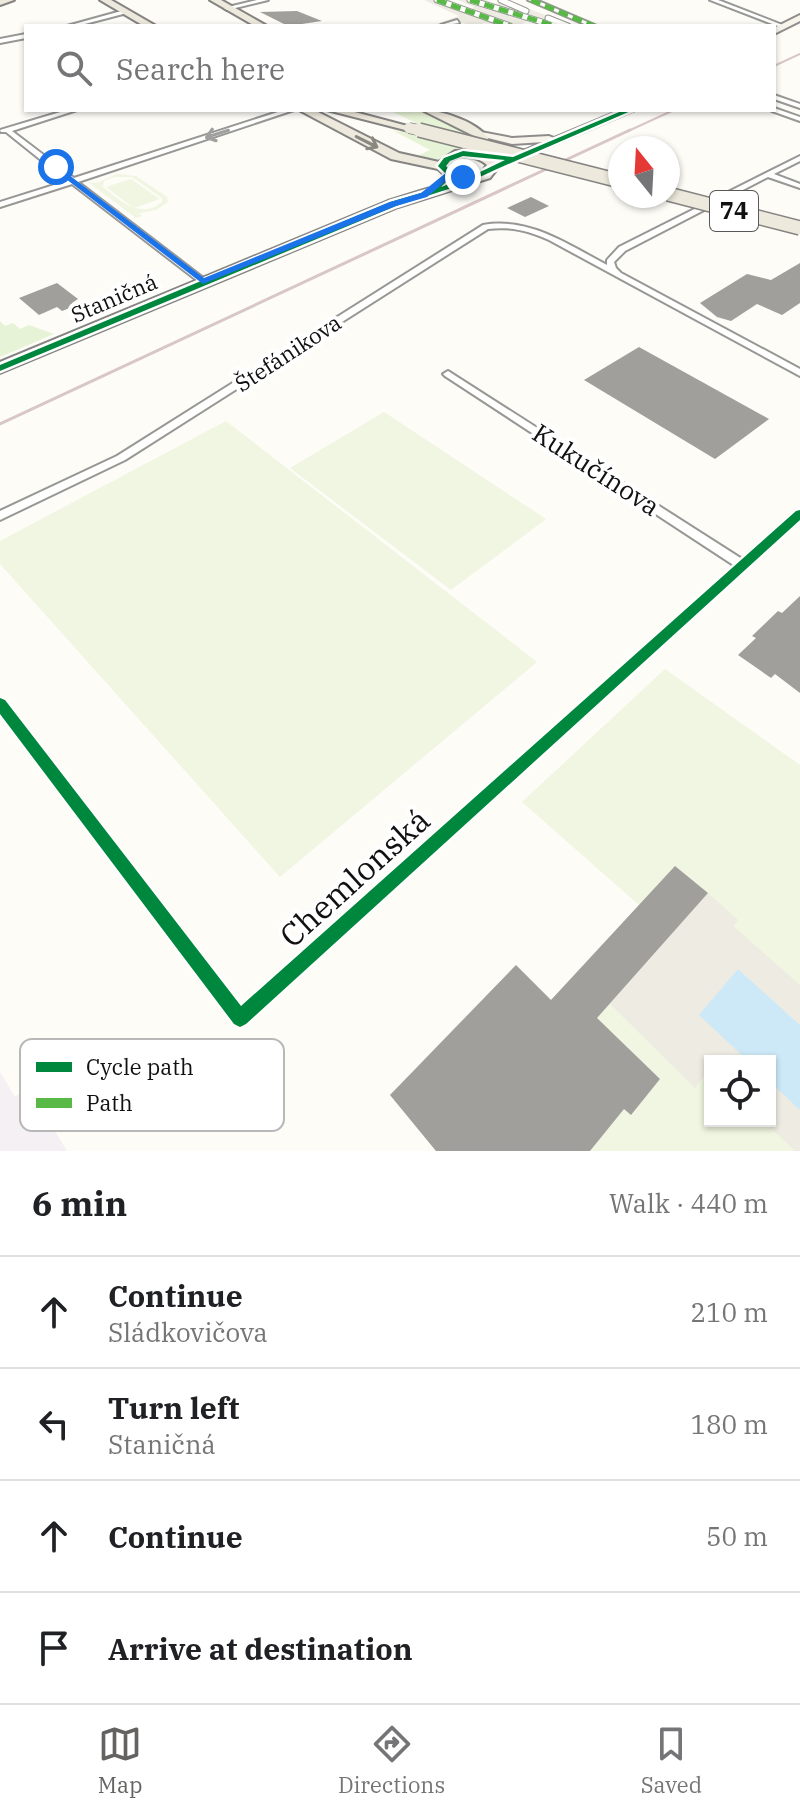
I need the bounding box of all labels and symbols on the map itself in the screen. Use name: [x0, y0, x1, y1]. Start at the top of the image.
one-way arrow: [205, 128, 230, 142]
one-way arrow: [355, 135, 379, 150]
north arrow: [608, 136, 680, 208]
route start: [38, 149, 74, 185]
route end: [445, 159, 481, 195]
road number: 74: [710, 191, 758, 231]
street label: Staničná: [66, 266, 161, 329]
street label: Štefánikova: [229, 307, 346, 398]
street label: Kukučínova: [526, 415, 667, 523]
street label: Chemlonská: [270, 799, 438, 956]
legend: [20, 1039, 284, 1131]
text: Cycle path: [86, 1052, 194, 1081]
text: Path: [86, 1088, 133, 1117]

